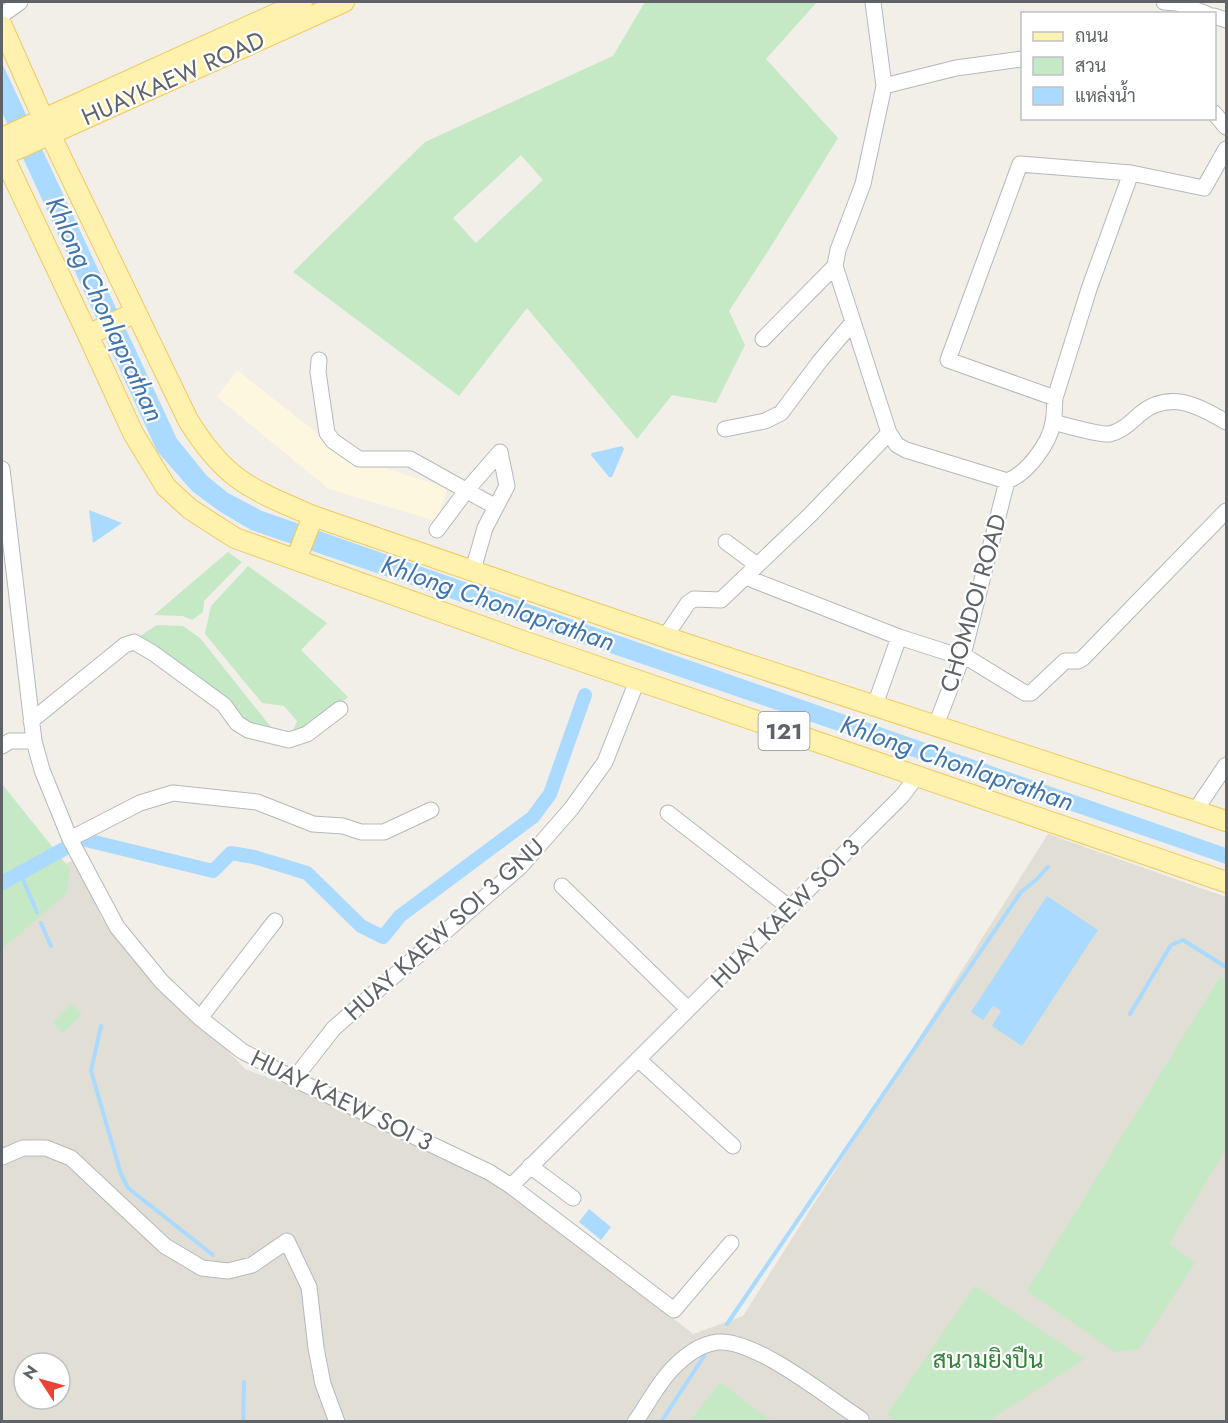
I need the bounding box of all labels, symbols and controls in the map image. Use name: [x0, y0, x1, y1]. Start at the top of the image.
legend: [1021, 12, 1216, 120]
street label: HUAYKAEW ROAD: [76, 22, 270, 134]
text: ถนน: [1075, 23, 1108, 49]
text: สวน: [1075, 53, 1106, 79]
text: แหล่งน้ำ: [1075, 80, 1136, 109]
water label: Khlong Chonlaprathan: [36, 190, 174, 428]
street label: CHOMDOI ROAD: [931, 510, 1015, 696]
water label: Khlong Chonlaprathan: [376, 545, 620, 661]
water label: Khlong Chonlaprathan: [835, 705, 1079, 821]
road number: 121: [758, 712, 810, 750]
street label: HUAY KAEW SOI 3 GNU: [336, 830, 552, 1028]
street label: HUAY KAEW SOI 3: [702, 830, 868, 996]
street label: HUAY KAEW SOI 3: [245, 1041, 439, 1159]
park label: สนามยิงปืน: [932, 1342, 1044, 1377]
north arrow: [12, 1351, 72, 1411]
text: N: [17, 1361, 43, 1384]

